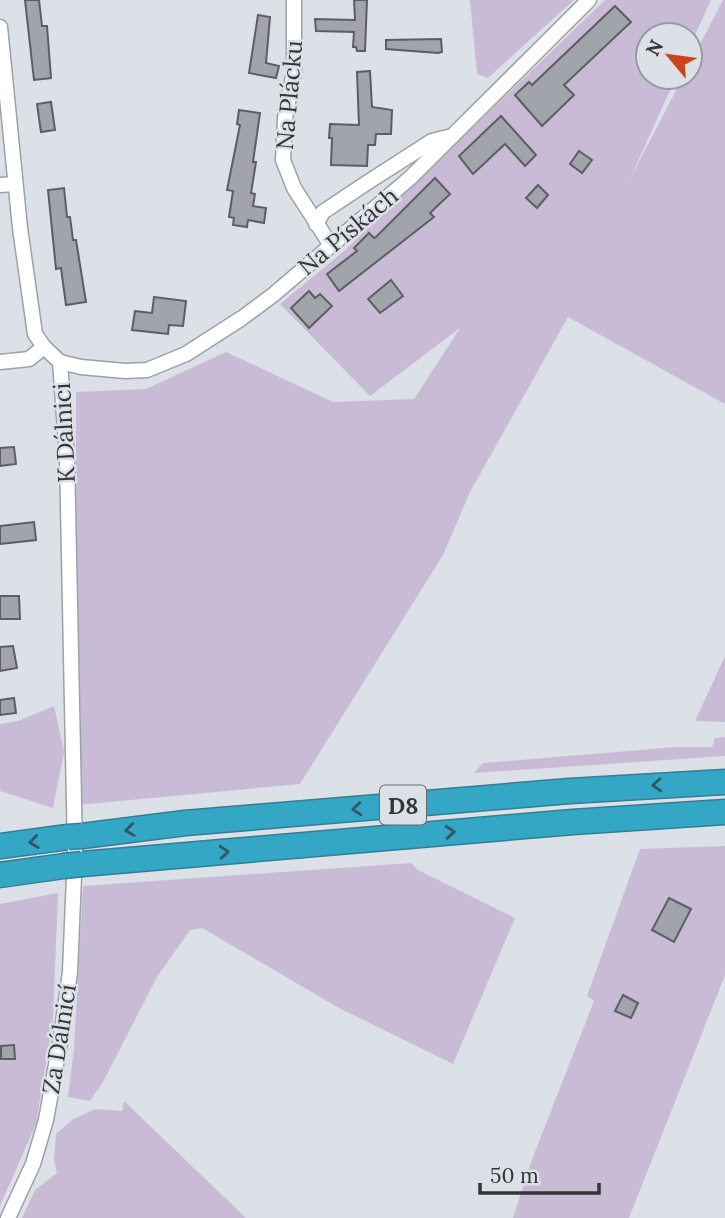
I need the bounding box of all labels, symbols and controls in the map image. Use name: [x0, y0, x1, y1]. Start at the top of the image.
north arrow: [634, 21, 704, 91]
text: N: [640, 35, 668, 60]
street label: Na Plácku: [269, 39, 309, 151]
street label: Na Pískách: [291, 180, 405, 282]
street label: K Dálnici: [46, 382, 82, 484]
one-way arrow: [651, 777, 662, 792]
road number: D8: [380, 786, 426, 824]
one-way arrow: [351, 801, 362, 816]
one-way arrow: [124, 822, 136, 837]
one-way arrow: [445, 825, 456, 840]
one-way arrow: [28, 834, 40, 849]
one-way arrow: [218, 845, 229, 860]
street label: Za Dálnicí: [35, 982, 83, 1096]
scale bar: [480, 1152, 599, 1196]
text: 50 m: [490, 1162, 539, 1189]

